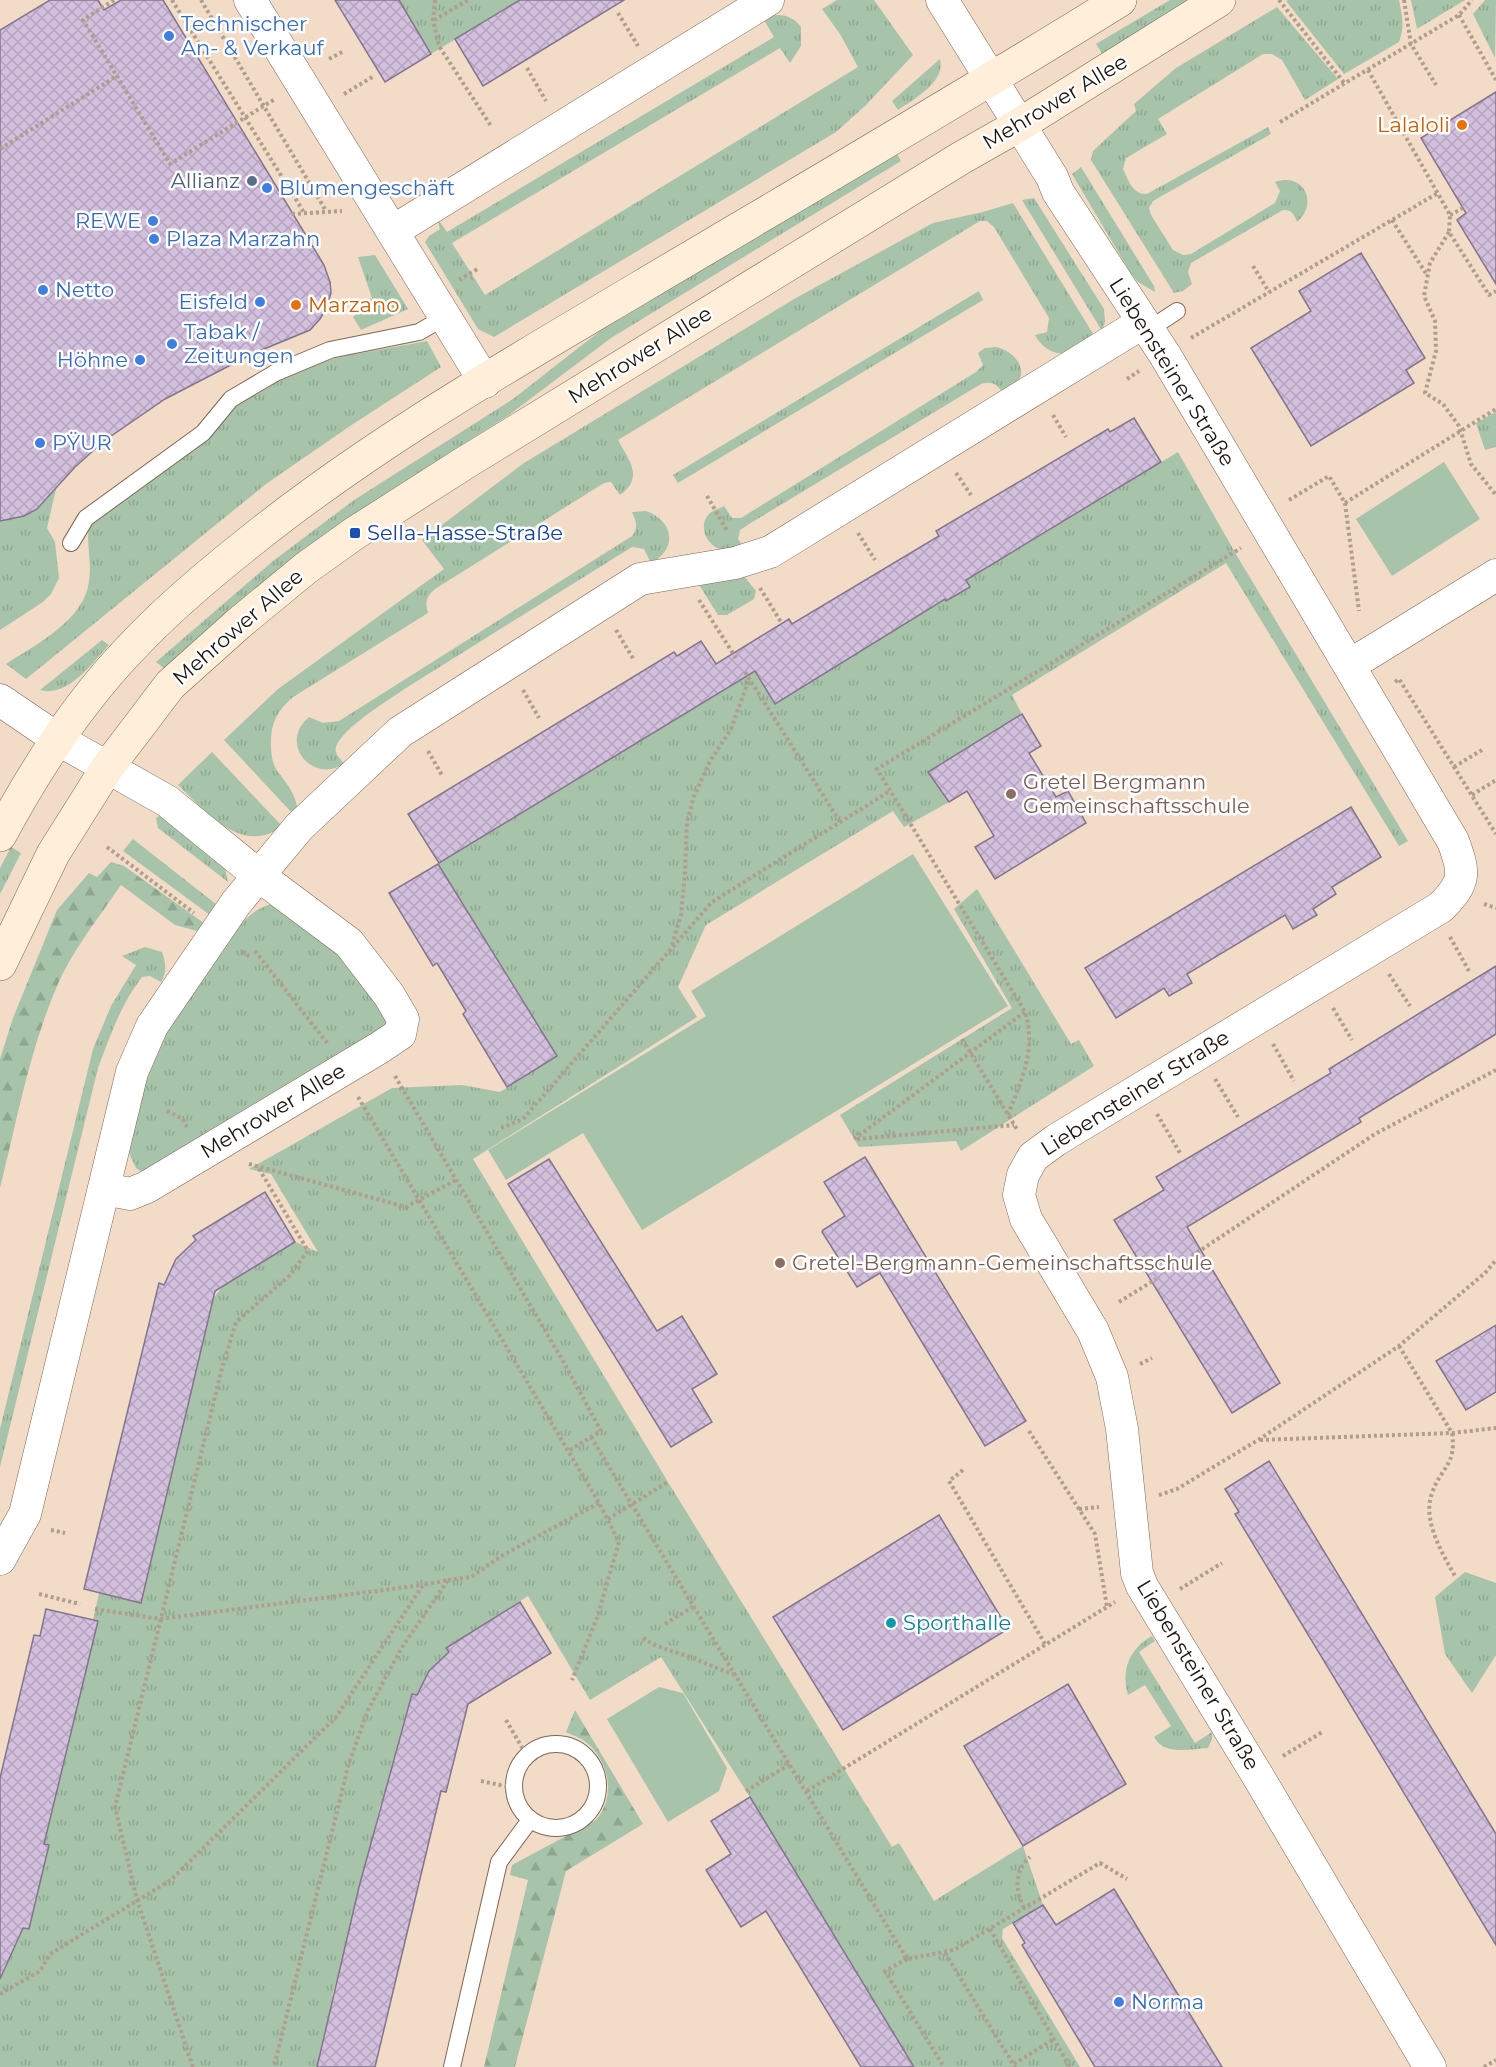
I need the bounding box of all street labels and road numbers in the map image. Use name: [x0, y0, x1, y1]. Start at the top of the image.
street label: Mehrower Allee: [978, 49, 1132, 155]
street label: Liebensteiner Straße: [1104, 273, 1241, 471]
street label: Mehrower Allee: [563, 300, 716, 409]
street label: Mehrower Allee: [167, 563, 308, 690]
street label: Liebensteiner Straße: [1036, 1024, 1234, 1161]
street label: Mehrower Allee: [196, 1058, 350, 1164]
street label: Liebensteiner Straße: [1132, 1575, 1265, 1774]

